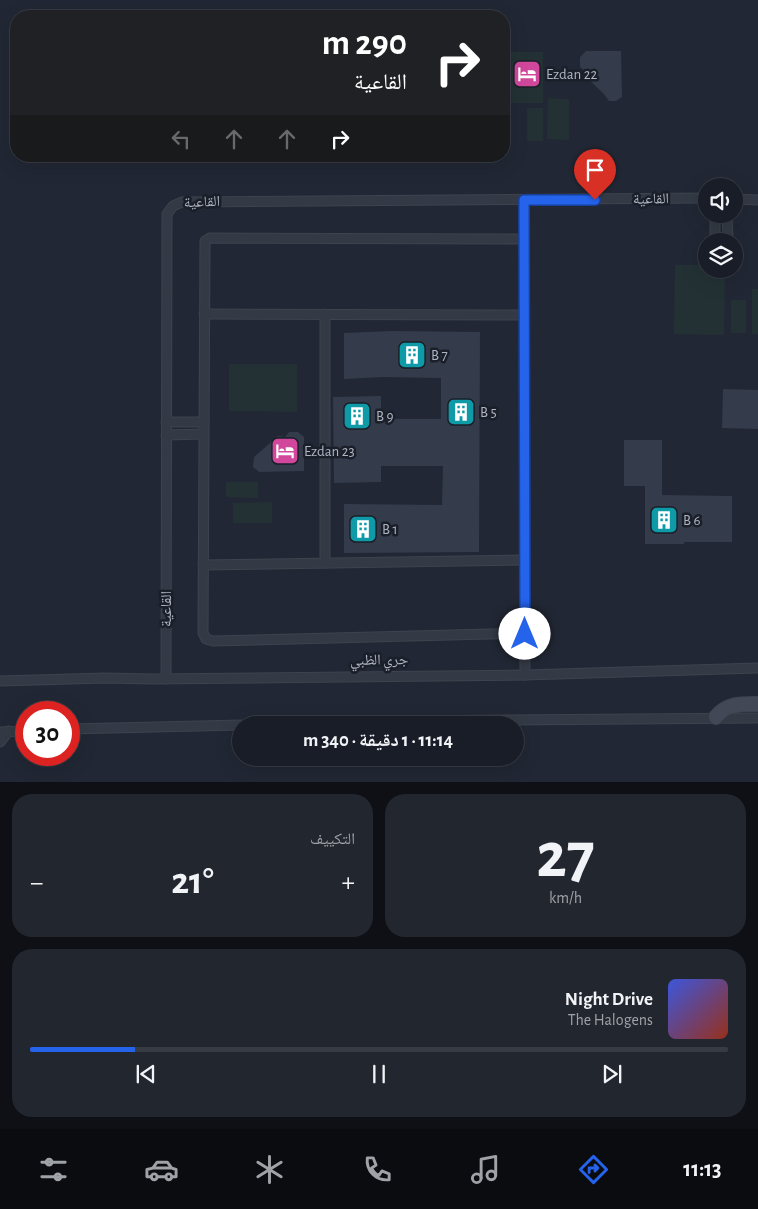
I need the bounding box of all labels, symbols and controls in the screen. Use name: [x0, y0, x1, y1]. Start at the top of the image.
text: 290 m: [322, 26, 407, 61]
icon: right: [425, 30, 490, 95]
hotel icon: Ezdan 22: [512, 59, 542, 89]
place label: Ezdan 22: [546, 67, 597, 82]
text: القاعية: [354, 71, 407, 93]
icon: left: [167, 125, 195, 153]
icon: ahead: [220, 125, 248, 153]
icon: ahead: [273, 125, 301, 153]
icon: right: [326, 125, 354, 153]
pin: [574, 149, 616, 200]
icon: arrive: [581, 156, 609, 184]
map controls: [698, 178, 743, 278]
button: sound: [698, 178, 743, 223]
street label: القاعية: [633, 191, 669, 207]
street label: القاعية: [184, 194, 220, 210]
button: layers: [698, 233, 743, 278]
building icon: B 7: [397, 340, 427, 370]
place label: B 7: [431, 348, 448, 363]
building icon: B 5: [446, 397, 476, 427]
building icon: B 9: [342, 401, 372, 431]
place label: B 5: [480, 405, 497, 420]
place label: B 9: [376, 409, 394, 424]
hotel icon: Ezdan 23: [270, 436, 300, 466]
place label: Ezdan 23: [304, 444, 355, 459]
building icon: B 6: [649, 505, 679, 535]
place label: B 6: [683, 513, 701, 528]
building icon: B 1: [348, 514, 378, 544]
place label: B 1: [382, 522, 398, 537]
street label: القاعية: [159, 591, 174, 627]
position arrow: [498, 607, 550, 659]
street label: جري الظبي: [350, 652, 409, 672]
speed limit sign: 30: [15, 701, 80, 766]
text: 11:14 · 1 دقيقة · 340 m: [303, 731, 453, 750]
text: 27: [536, 824, 595, 889]
text: التكييف: [310, 831, 355, 847]
text: 21°: [171, 863, 214, 901]
text: −: [30, 869, 43, 897]
text: +: [342, 869, 355, 897]
text: km/h: [549, 890, 582, 906]
text: Night Drive: [565, 990, 653, 1009]
text: The Halogens: [568, 1012, 653, 1028]
icon: previous: [132, 1060, 160, 1088]
icon: pause: [365, 1060, 393, 1088]
icon: next: [598, 1060, 626, 1088]
icon: filters: [36, 1152, 71, 1187]
icon: car: [144, 1152, 179, 1187]
icon: climate: [252, 1152, 287, 1187]
icon: phone: [360, 1152, 395, 1187]
icon: music: [468, 1152, 503, 1187]
icon: directions: [576, 1152, 611, 1187]
text: 11:13: [683, 1158, 722, 1180]

